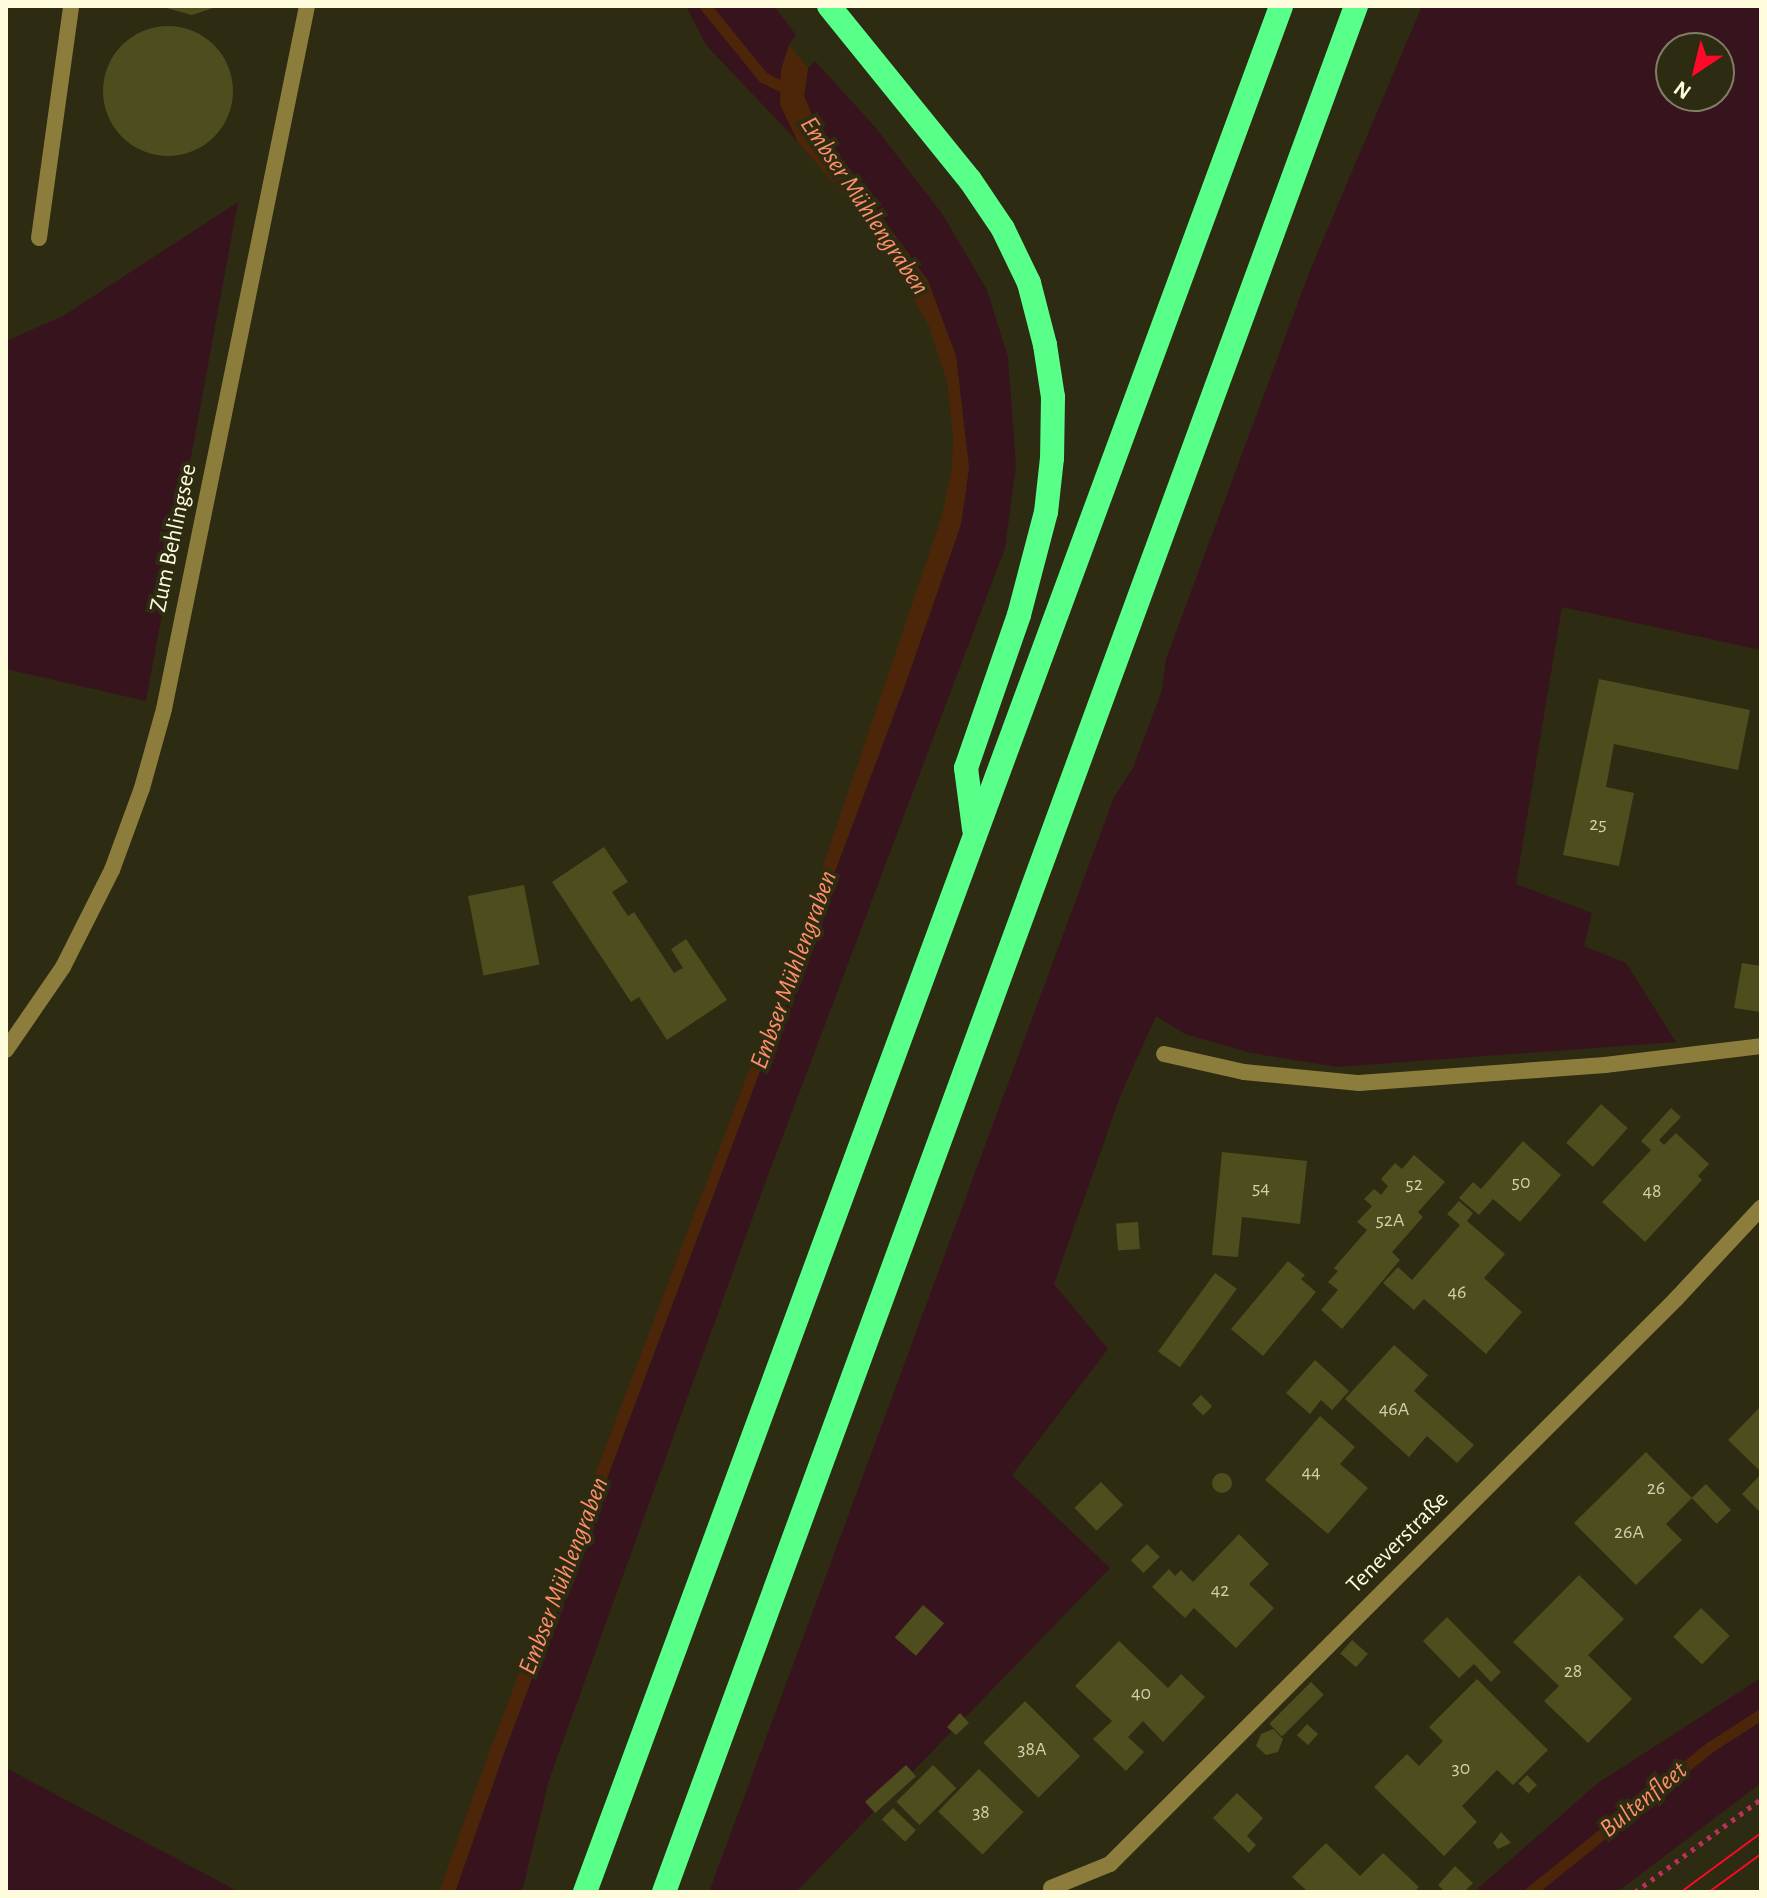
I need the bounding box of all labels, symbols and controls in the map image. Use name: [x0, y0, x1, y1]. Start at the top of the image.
north arrow: [1655, 32, 1735, 112]
text: N: [1670, 77, 1695, 103]
water label: Embser Mühlengraben: [793, 111, 935, 301]
street label: Zum Behlingsee: [144, 461, 204, 615]
house number: 25: [1589, 812, 1607, 836]
water label: Embser Mühlengraben: [744, 867, 844, 1073]
house number: 50: [1512, 1170, 1530, 1194]
house number: 52: [1405, 1172, 1423, 1196]
house number: 54: [1252, 1176, 1270, 1200]
house number: 48: [1642, 1179, 1662, 1203]
house number: 52A: [1375, 1208, 1405, 1232]
house number: 46: [1447, 1280, 1467, 1304]
house number: 46A: [1379, 1397, 1409, 1421]
house number: 44: [1301, 1460, 1321, 1484]
water label: Embser Mühlengraben: [512, 1473, 616, 1679]
house number: 26: [1647, 1476, 1665, 1500]
street label: Teneverstraße: [1341, 1486, 1455, 1600]
house number: 26A: [1614, 1520, 1644, 1544]
house number: 42: [1211, 1578, 1229, 1602]
house number: 28: [1564, 1659, 1582, 1683]
house number: 40: [1131, 1681, 1151, 1705]
house number: 38A: [1017, 1737, 1047, 1761]
water label: Bultenfleet: [1594, 1755, 1694, 1845]
house number: 30: [1452, 1756, 1470, 1780]
house number: 38: [972, 1800, 990, 1824]

